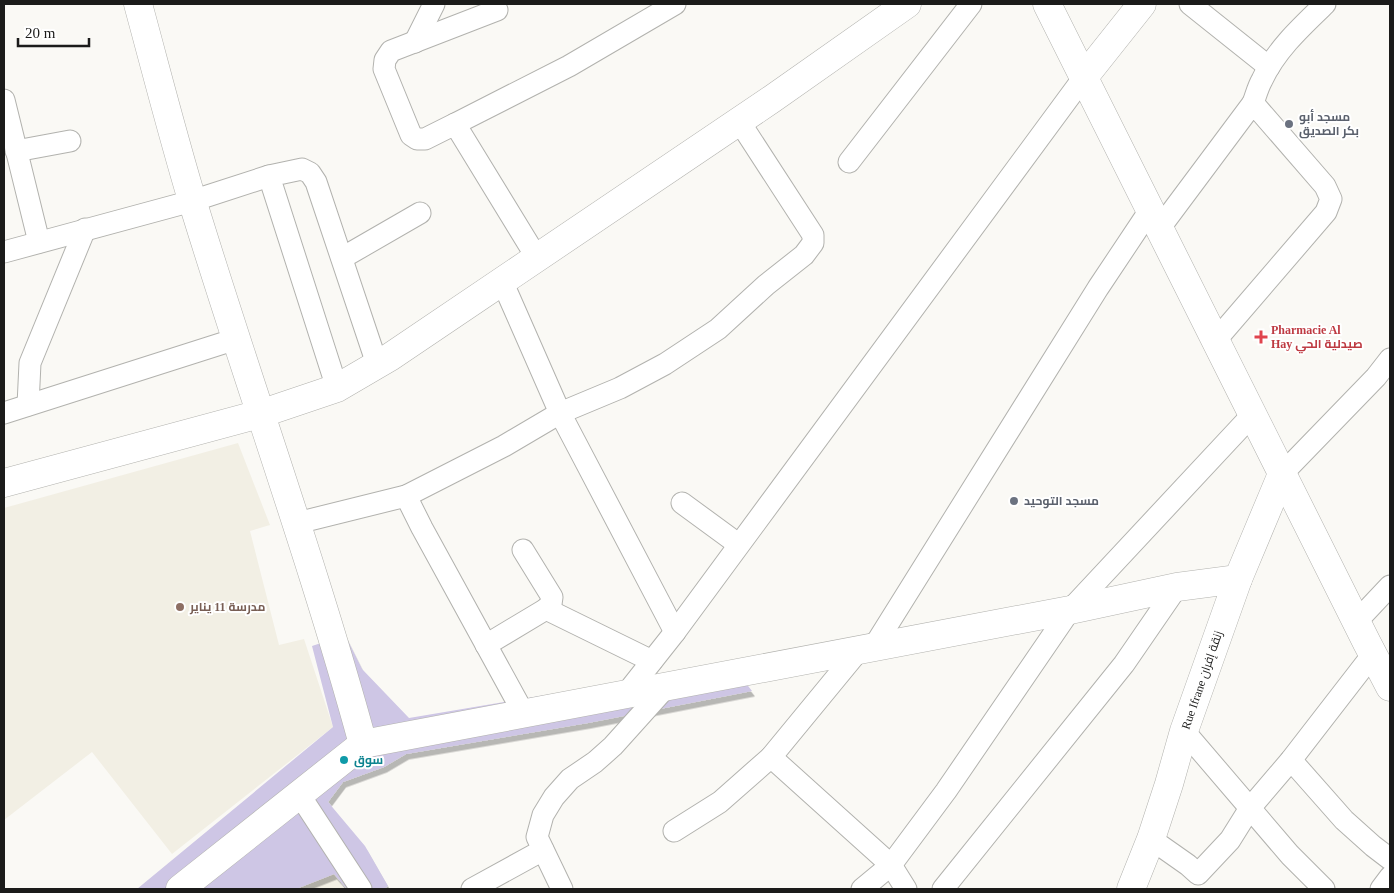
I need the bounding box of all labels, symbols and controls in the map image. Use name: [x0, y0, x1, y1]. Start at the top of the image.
scale bar: [18, 15, 89, 47]
text: 20 m: [25, 25, 56, 41]
place label: مسجد أبو بكر الصديق: [1299, 109, 1359, 139]
marker: مسجد أبو بكر الصديق: [1283, 118, 1295, 130]
place label: Pharmacie Al Hay صيدلية الحي: [1271, 323, 1363, 354]
marker: Pharmacie Al Hay صيدلية الحي: [1255, 331, 1267, 343]
place label: مسجد التوحيد: [1024, 494, 1099, 509]
marker: مسجد التوحيد: [1008, 495, 1020, 507]
place label: مدرسة 11 يناير: [189, 600, 265, 615]
marker: مدرسة 11 يناير: [174, 601, 186, 613]
street label: Rue Ifrane زنقة إفران: [1179, 629, 1225, 731]
place label: سوق: [354, 753, 383, 768]
marker: سوق: [338, 754, 350, 766]

